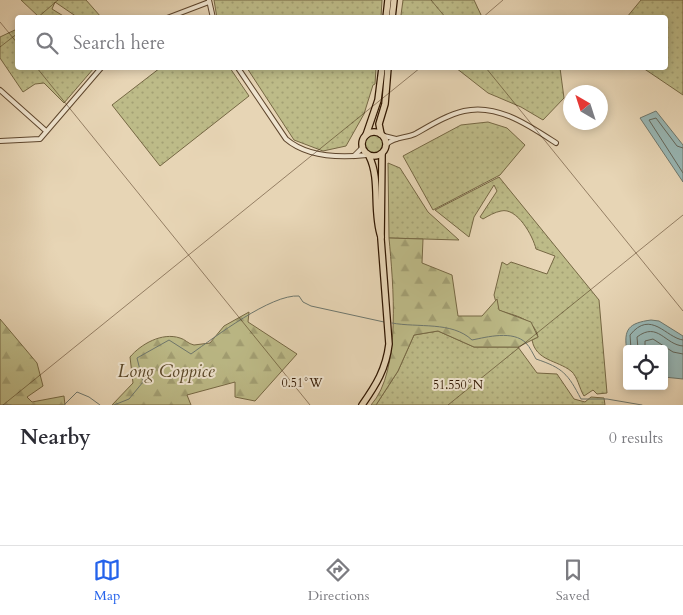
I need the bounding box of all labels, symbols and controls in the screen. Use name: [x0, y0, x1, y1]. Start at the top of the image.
search box: [15, 15, 668, 70]
icon: search: [33, 29, 61, 57]
text: Search here: [73, 30, 165, 56]
north arrow: [563, 85, 608, 130]
map controls: [623, 345, 668, 390]
button: locate: [623, 345, 668, 390]
park label: Long Coppice: [117, 359, 216, 384]
text: 0.51°W: [282, 375, 323, 391]
text: 51.550°N: [433, 377, 484, 393]
text: Nearby: [20, 423, 91, 452]
text: 0 results: [609, 427, 663, 449]
tab: Map: [93, 556, 121, 605]
tab: Directions: [308, 556, 369, 605]
tab: Saved: [556, 556, 590, 605]

